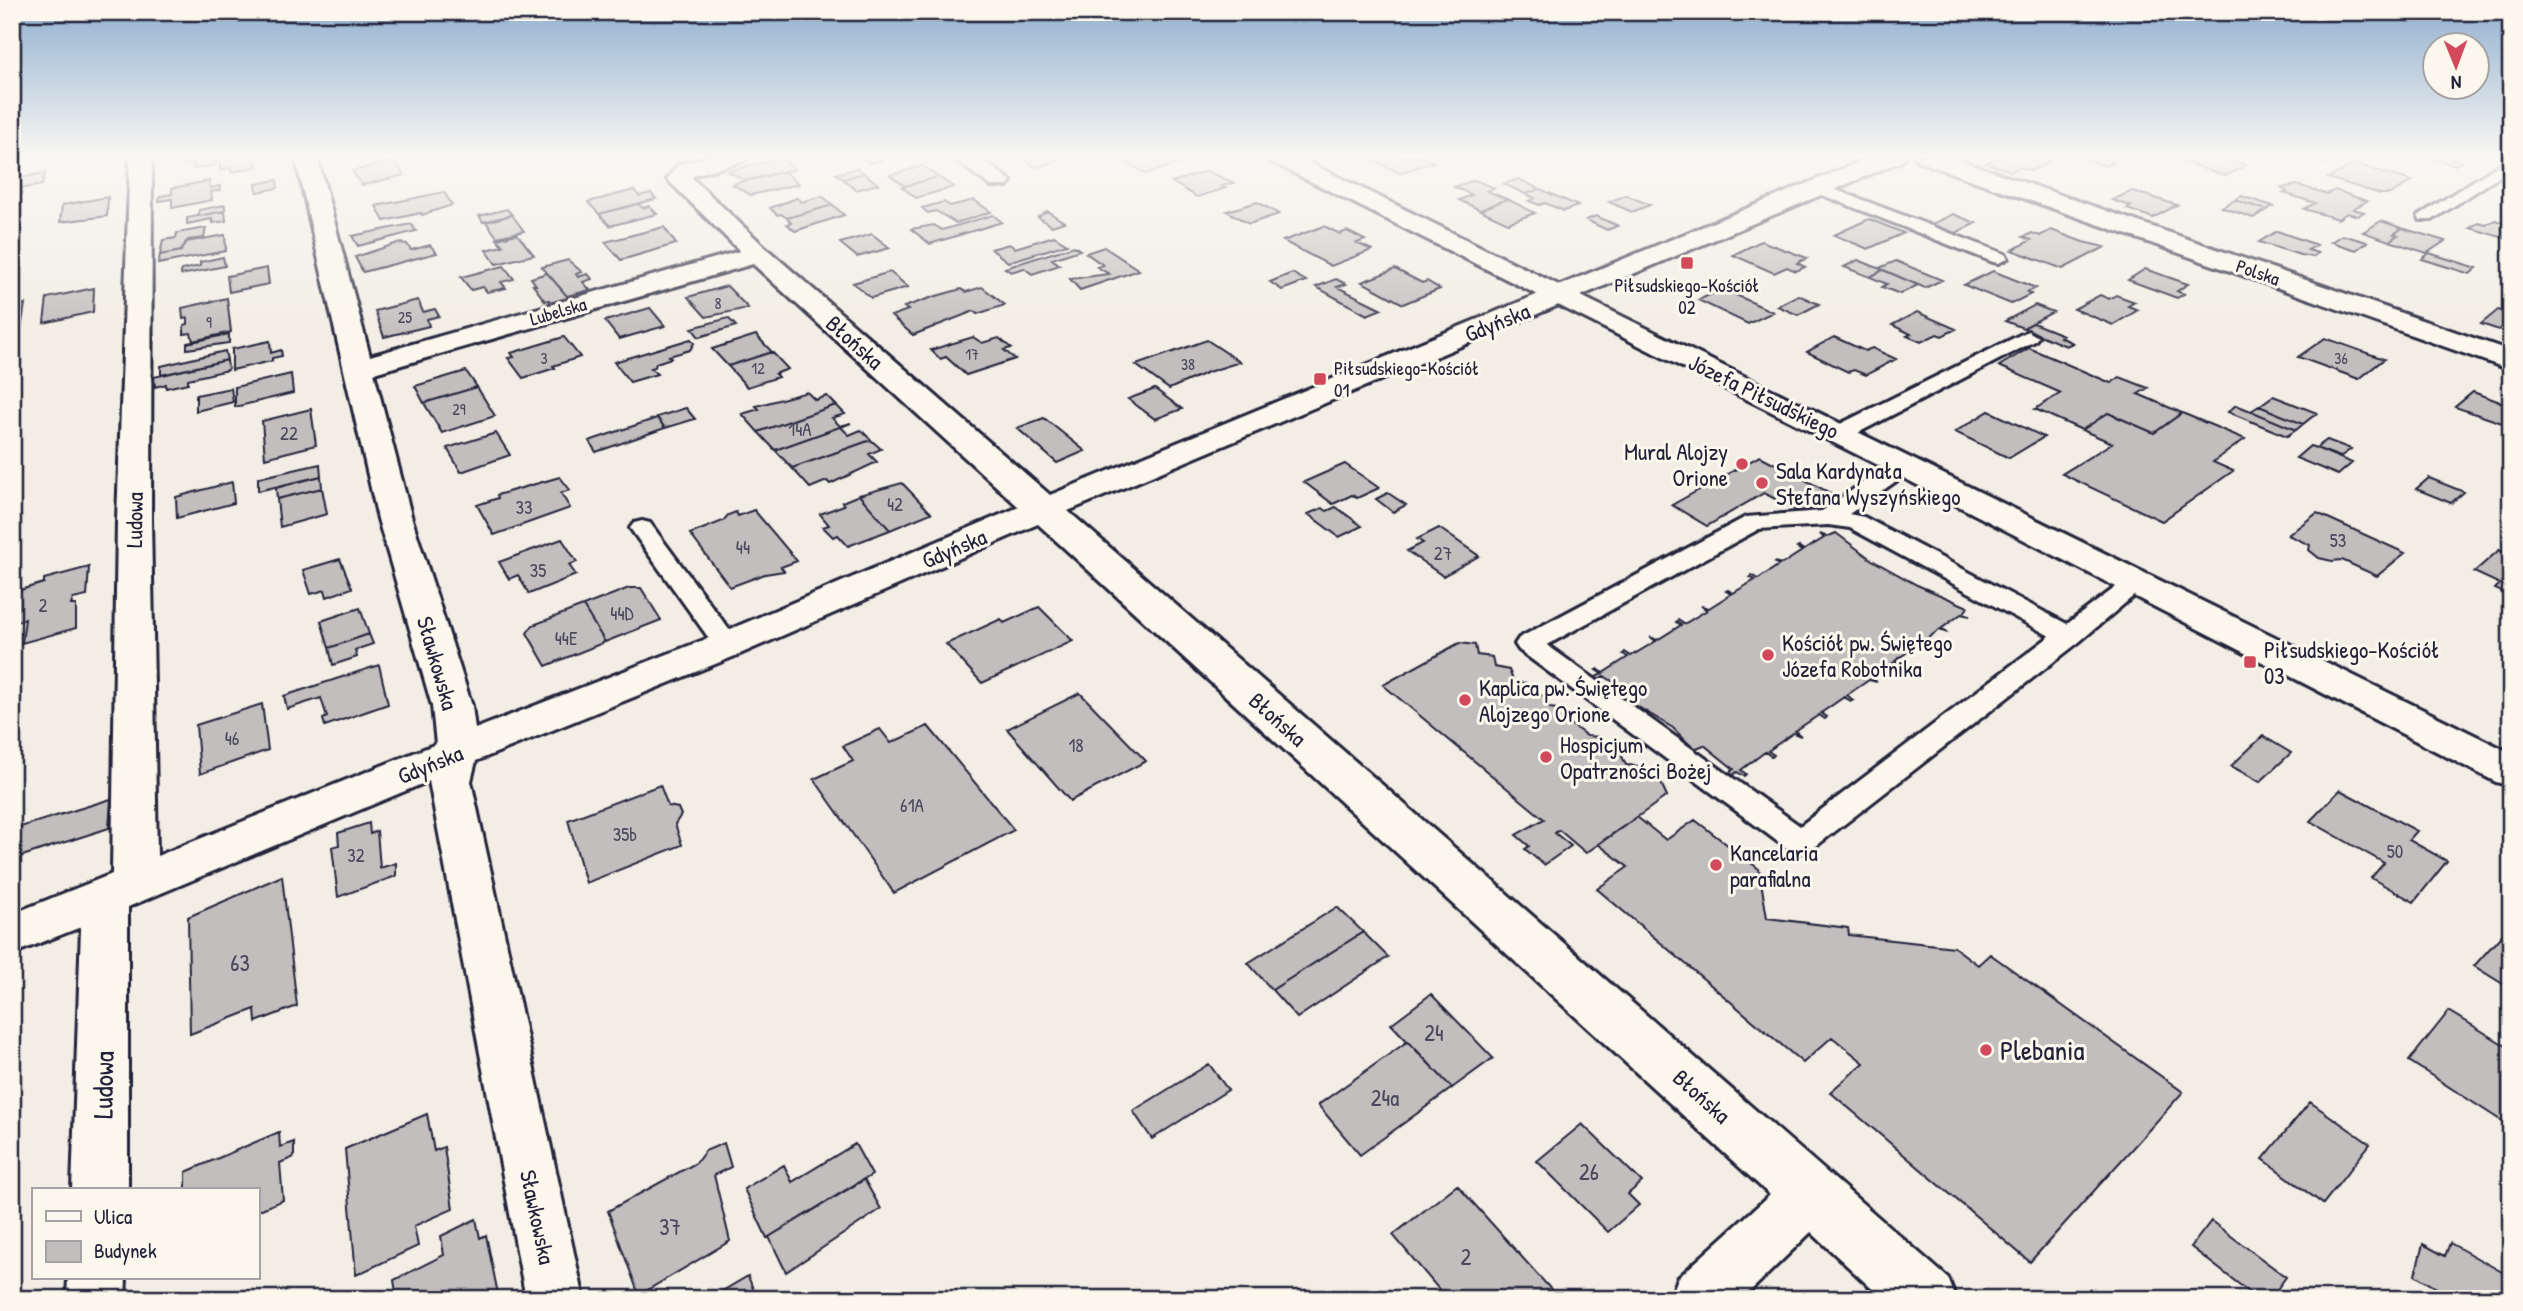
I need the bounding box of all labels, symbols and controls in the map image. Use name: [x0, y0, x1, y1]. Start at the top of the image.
north arrow: [2422, 32, 2492, 102]
text: N: [2451, 70, 2462, 96]
street label: Polska: [2233, 252, 2284, 292]
marker: Piłsudskiego-Kościół 02: [1679, 255, 1695, 271]
place label: Piłsudskiego-Kościół 02: [1614, 272, 1760, 320]
street label: Lubelska: [527, 290, 590, 331]
house number: 8: [715, 292, 722, 314]
street label: Gdyńska: [1460, 295, 1534, 349]
house number: 25: [398, 306, 412, 328]
street label: Błońska: [820, 308, 890, 376]
house number: 9: [206, 311, 212, 333]
house number: 17: [965, 343, 979, 365]
street label: Józefa Piłsudskiego: [1684, 346, 1844, 446]
house number: 3: [540, 347, 548, 369]
house number: 36: [2334, 347, 2348, 369]
house number: 38: [1181, 353, 1195, 375]
place label: Piłsudskiego-Kościół 01: [1334, 355, 1479, 403]
house number: 12: [751, 357, 765, 379]
marker: Piłsudskiego-Kościół 01: [1312, 371, 1328, 387]
house number: 29: [452, 398, 466, 420]
house number: 14A: [788, 416, 812, 442]
house number: 22: [280, 420, 298, 446]
place label: Mural Alojzy Orione: [1624, 436, 1728, 493]
place label: Sala Kardynała Stefana Wyszyńskiego: [1776, 455, 1961, 512]
marker: Mural Alojzy Orione: [1734, 456, 1750, 472]
marker: Sala Kardynała Stefana Wyszyńskiego: [1754, 475, 1770, 491]
house number: 42: [887, 491, 903, 517]
street label: Ludowa: [118, 492, 150, 548]
house number: 33: [515, 494, 533, 520]
street label: Gdyńska: [917, 521, 991, 575]
house number: 53: [2330, 527, 2346, 553]
house number: 44: [736, 534, 750, 560]
house number: 27: [1434, 540, 1452, 566]
house number: 35: [530, 557, 546, 583]
house number: 2: [39, 592, 48, 618]
house number: 44D: [610, 600, 634, 626]
street label: Sławkowska: [410, 613, 466, 713]
house number: 44E: [555, 625, 578, 651]
place label: Kościół pw. Świętego Józefa Robotnika: [1782, 627, 1952, 684]
place label: Piłsudskiego-Kościół 03: [2264, 634, 2440, 691]
marker: Kościół pw. Świętego Józefa Robotnika: [1760, 647, 1776, 663]
marker: Piłsudskiego-Kościół 03: [2242, 654, 2258, 670]
place label: Kaplica pw. Świętego Alojzego Orione: [1479, 672, 1647, 729]
street label: Błońska: [1243, 685, 1313, 753]
marker: Kaplica pw. Świętego Alojzego Orione: [1457, 692, 1473, 708]
house number: 46: [225, 725, 239, 751]
place label: Hospicjum Opatrzności Bożej: [1560, 729, 1711, 786]
house number: 18: [1068, 732, 1084, 758]
street label: Gdyńska: [393, 737, 467, 791]
marker: Hospicjum Opatrzności Bożej: [1538, 749, 1554, 765]
house number: 61A: [900, 792, 924, 818]
house number: 35b: [613, 821, 637, 847]
place label: Kancelaria parafialna: [1730, 837, 1818, 894]
house number: 50: [2387, 838, 2403, 864]
house number: 32: [347, 842, 365, 868]
marker: Kancelaria parafialna: [1708, 857, 1724, 873]
house number: 63: [230, 947, 250, 978]
house number: 24: [1424, 1017, 1444, 1048]
place label: Plebania: [2000, 1031, 2085, 1069]
marker: Plebania: [1978, 1042, 1994, 1058]
street label: Ludowa: [83, 1051, 123, 1119]
street label: Błońska: [1667, 1062, 1737, 1130]
house number: 24a: [1371, 1082, 1399, 1113]
house number: 26: [1579, 1156, 1599, 1187]
street label: Sławkowska: [513, 1167, 563, 1267]
legend: [32, 1188, 259, 1280]
text: Ulica: [94, 1202, 132, 1231]
house number: 37: [659, 1211, 681, 1242]
text: Budynek: [94, 1236, 157, 1265]
house number: 2: [1461, 1241, 1472, 1272]

